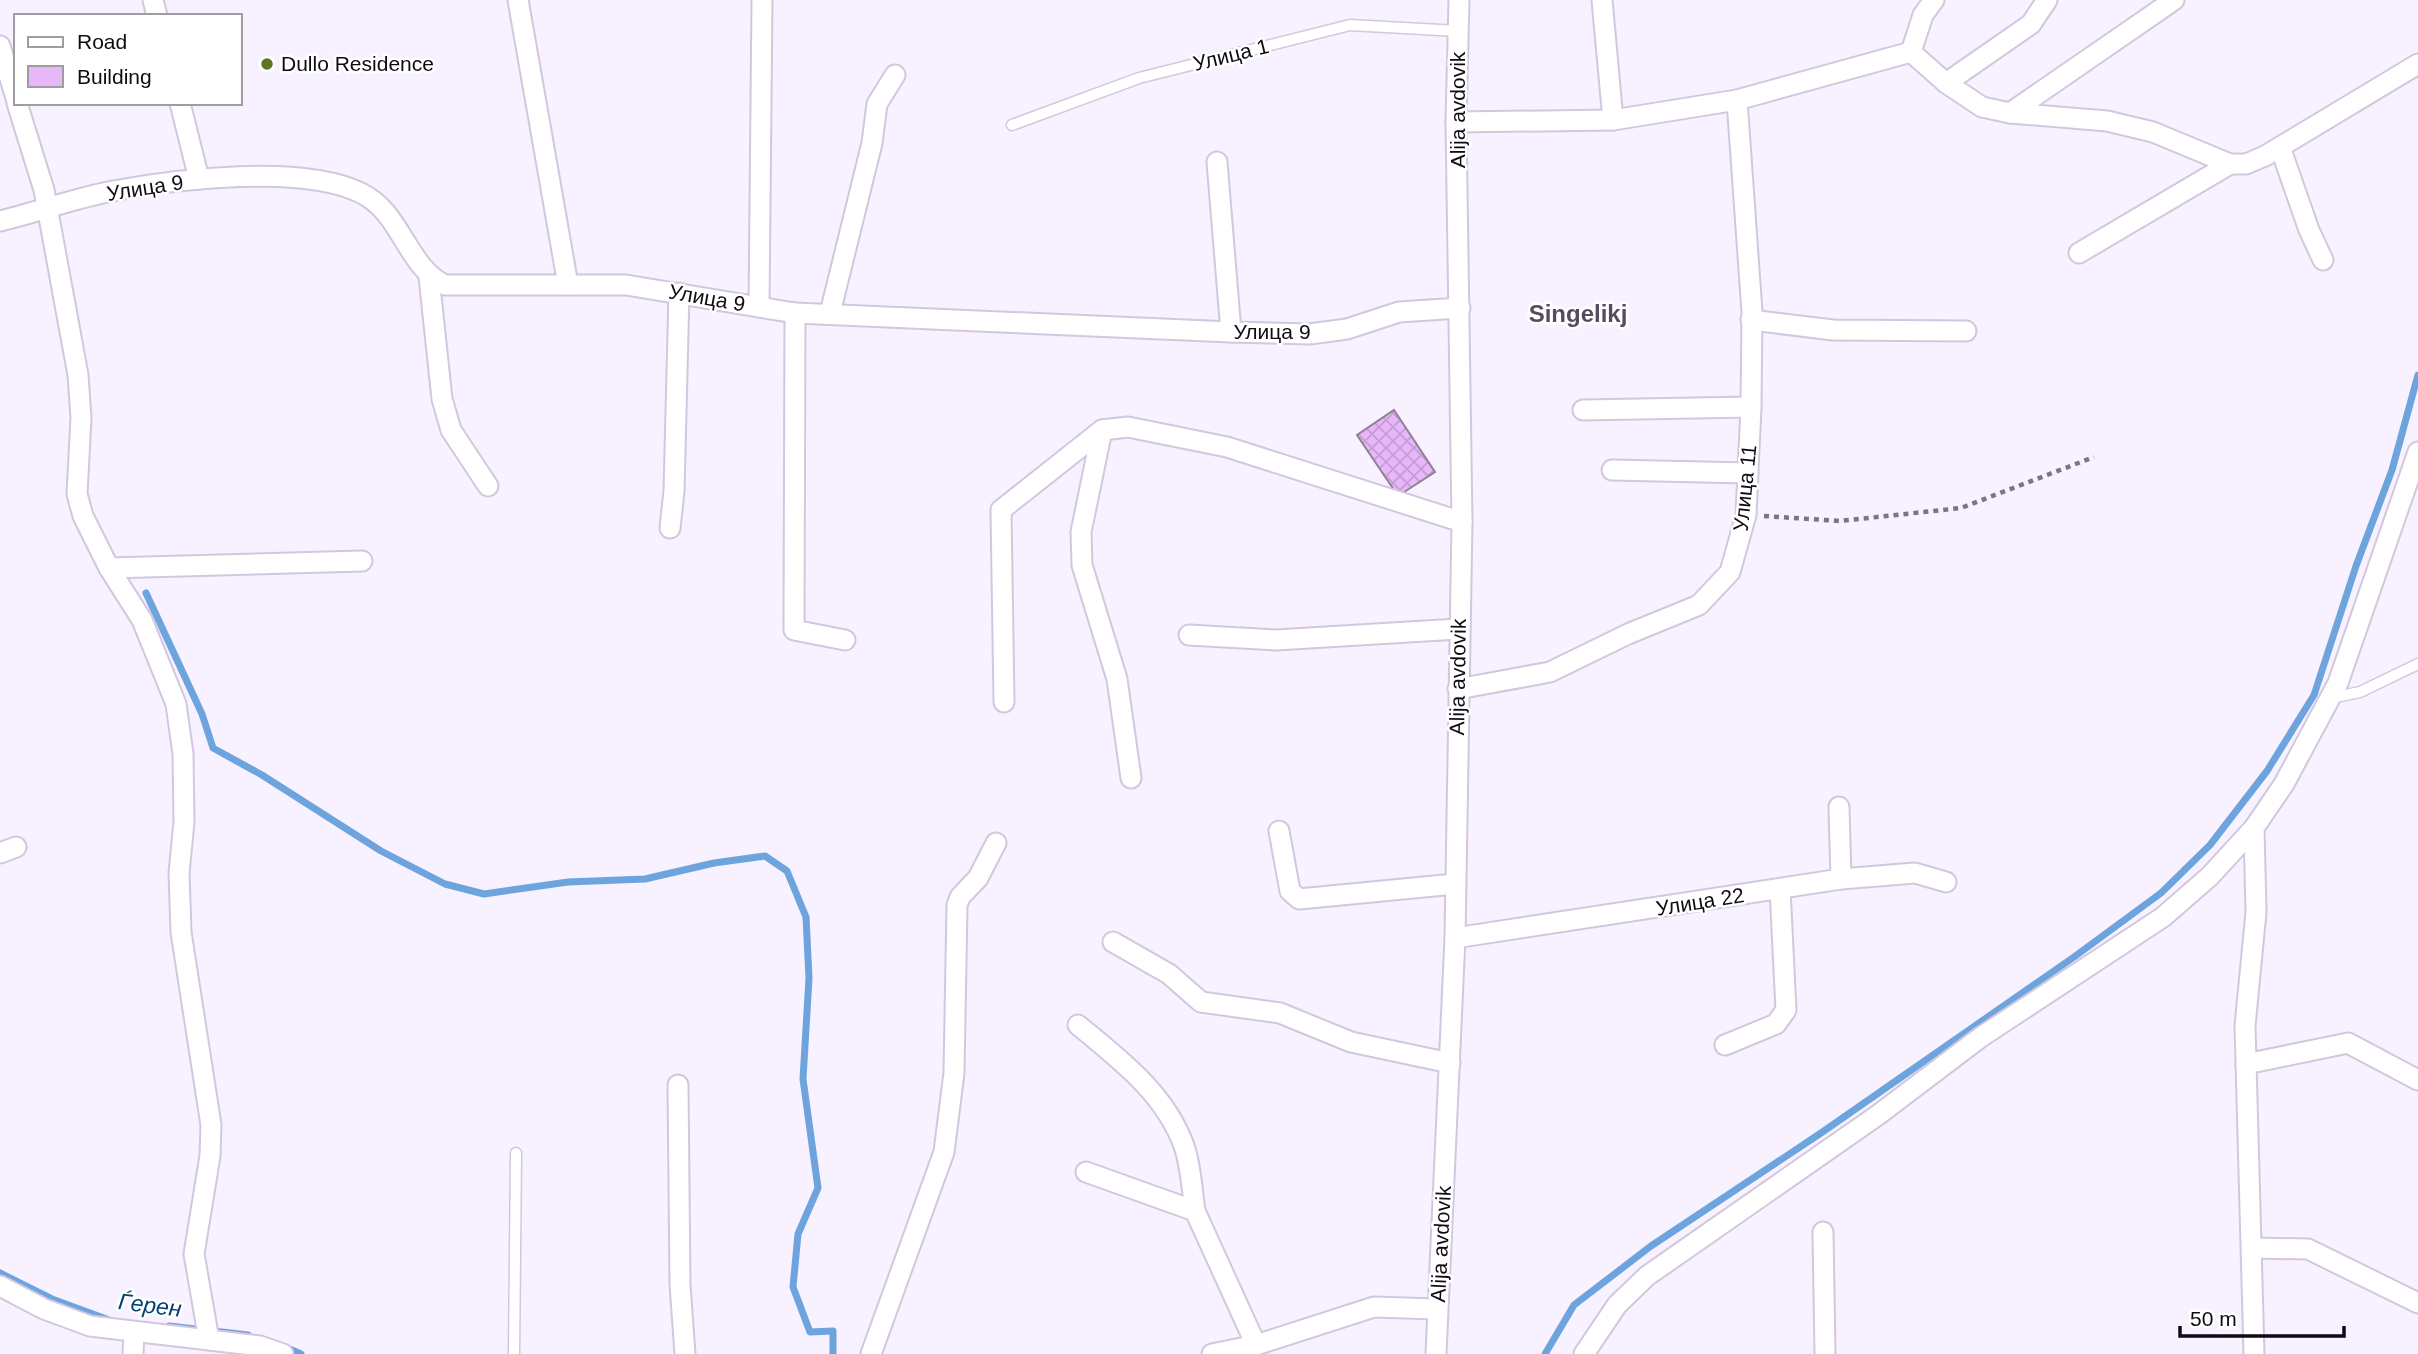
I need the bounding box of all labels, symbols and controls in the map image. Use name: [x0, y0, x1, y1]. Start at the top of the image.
legend: [14, 14, 242, 105]
text: Road: [77, 30, 127, 53]
street label: Улица 1: [1191, 34, 1271, 75]
street label: Alija avdovik: [1446, 51, 1469, 168]
place label: Dullo Residence: [281, 52, 434, 75]
marker: Dullo Residence: [259, 56, 275, 72]
text: Building: [77, 65, 152, 88]
street label: Улица 9: [105, 170, 185, 205]
street label: Улица 9: [667, 279, 747, 316]
district label: Singelikj: [1529, 300, 1627, 327]
street label: Улица 9: [1233, 320, 1311, 343]
street label: Улица 11: [1729, 443, 1761, 533]
street label: Alija avdovik: [1445, 618, 1470, 736]
street label: Улица 22: [1654, 883, 1746, 920]
street label: Alija avdovik: [1426, 1185, 1455, 1303]
water label: Ѓерен: [117, 1288, 183, 1322]
scale bar: [2180, 1294, 2344, 1338]
text: 50 m: [2190, 1307, 2237, 1330]

